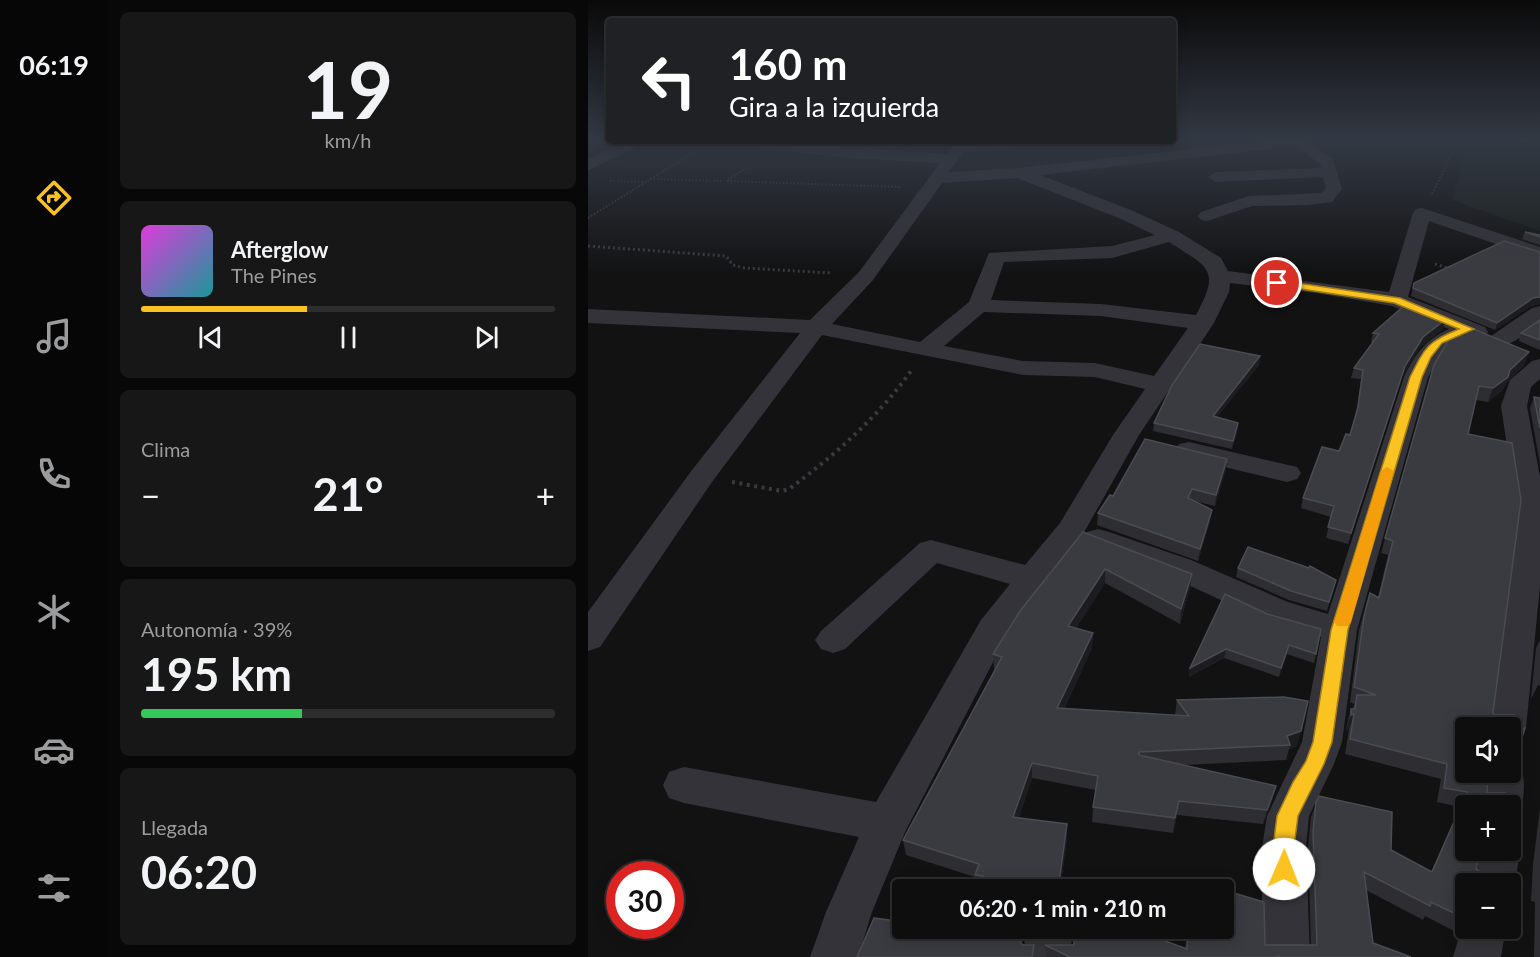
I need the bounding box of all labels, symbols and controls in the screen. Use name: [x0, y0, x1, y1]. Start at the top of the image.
text: 160 m: [729, 39, 847, 89]
text: 19: [303, 42, 393, 136]
icon: left: [630, 42, 708, 120]
text: 06:19: [19, 48, 89, 81]
text: Gira a la izquierda: [729, 90, 939, 123]
text: km/h: [325, 128, 371, 152]
icon: directions: [33, 177, 75, 219]
text: Afterglow: [231, 236, 328, 263]
pin: [1251, 257, 1302, 308]
text: The Pines: [231, 263, 317, 287]
icon: arrive: [1260, 266, 1293, 299]
icon: music: [33, 315, 75, 357]
icon: previous: [194, 321, 227, 354]
icon: pause: [332, 321, 365, 354]
icon: next: [470, 321, 503, 354]
text: Clima: [141, 437, 190, 461]
icon: phone: [33, 453, 75, 495]
text: 21°: [313, 467, 383, 521]
text: −: [141, 475, 160, 515]
text: +: [536, 475, 555, 515]
icon: climate: [33, 591, 75, 633]
text: Autonomía · 39%: [141, 617, 292, 641]
text: 195 km: [141, 647, 292, 701]
map controls: [1455, 717, 1521, 939]
button: sound: [1455, 717, 1521, 783]
icon: car: [33, 729, 75, 771]
button: +: [1455, 795, 1521, 861]
text: Llegada: [141, 815, 208, 839]
position arrow: [1252, 837, 1316, 901]
text: 06:20: [141, 845, 257, 899]
speed limit sign: 30: [606, 861, 684, 939]
icon: filters: [33, 867, 75, 909]
button: −: [1455, 873, 1521, 939]
text: 06:20 · 1 min · 210 m: [960, 895, 1166, 922]

